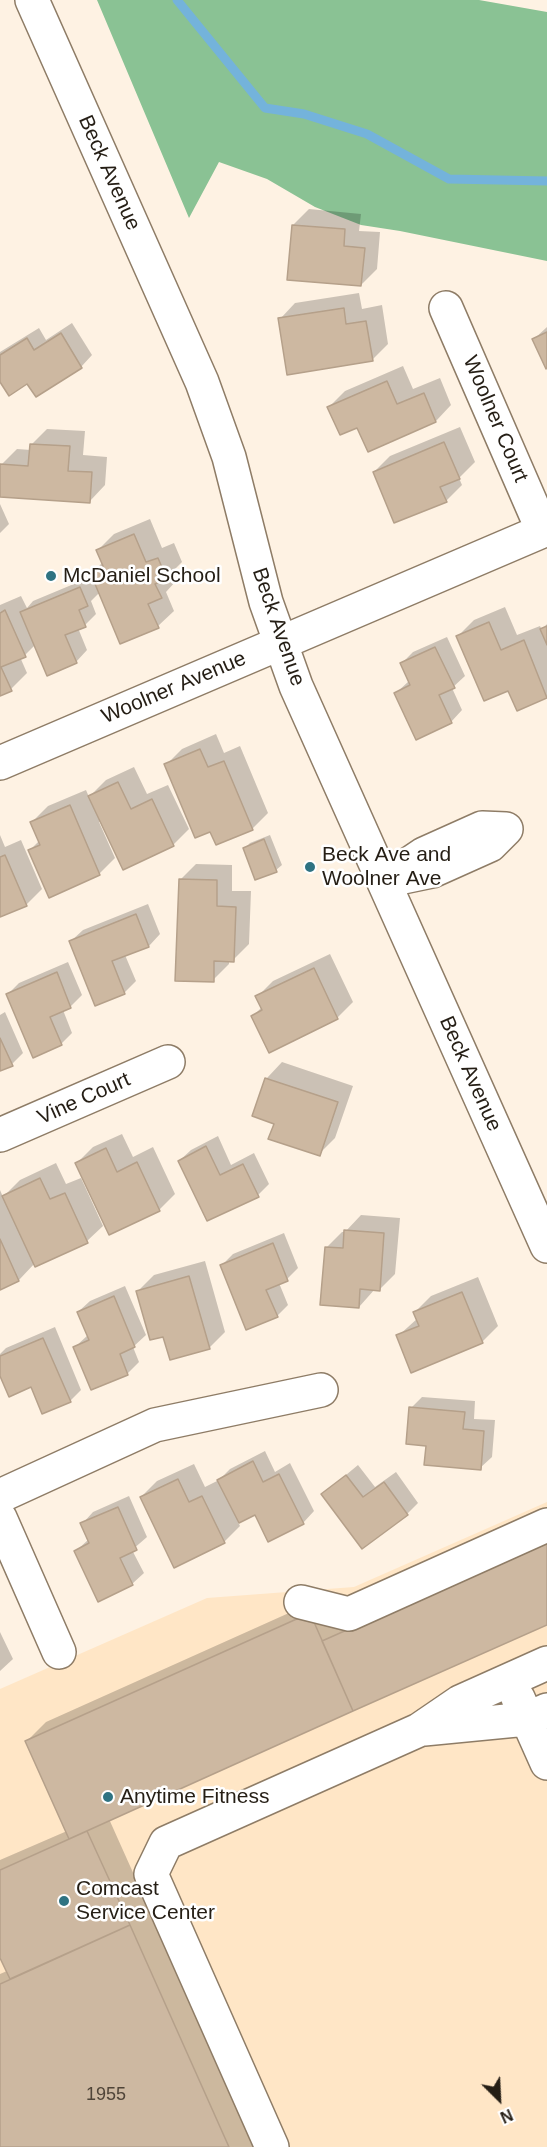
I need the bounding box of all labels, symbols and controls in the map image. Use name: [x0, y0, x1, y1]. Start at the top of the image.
street label: Beck Avenue: [72, 112, 146, 234]
street label: Woolner Court: [457, 352, 533, 486]
place label: McDaniel School: [63, 563, 221, 589]
street label: Beck Avenue: [246, 565, 310, 689]
marker: McDaniel School: [44, 569, 58, 583]
street label: Woolner Avenue: [98, 646, 250, 730]
place label: Beck Ave and Woolner Ave: [322, 842, 451, 892]
marker: Beck Ave and Woolner Ave: [303, 860, 317, 874]
street label: Beck Avenue: [433, 1013, 507, 1135]
street label: Vine Court: [34, 1067, 134, 1131]
place label: Anytime Fitness: [120, 1784, 269, 1810]
marker: Anytime Fitness: [101, 1790, 115, 1804]
place label: Comcast Service Center: [76, 1876, 215, 1926]
marker: Comcast Service Center: [57, 1894, 71, 1908]
north arrow: [469, 2069, 529, 2129]
house number: 1955: [86, 2084, 126, 2106]
text: N: [498, 2106, 515, 2126]

